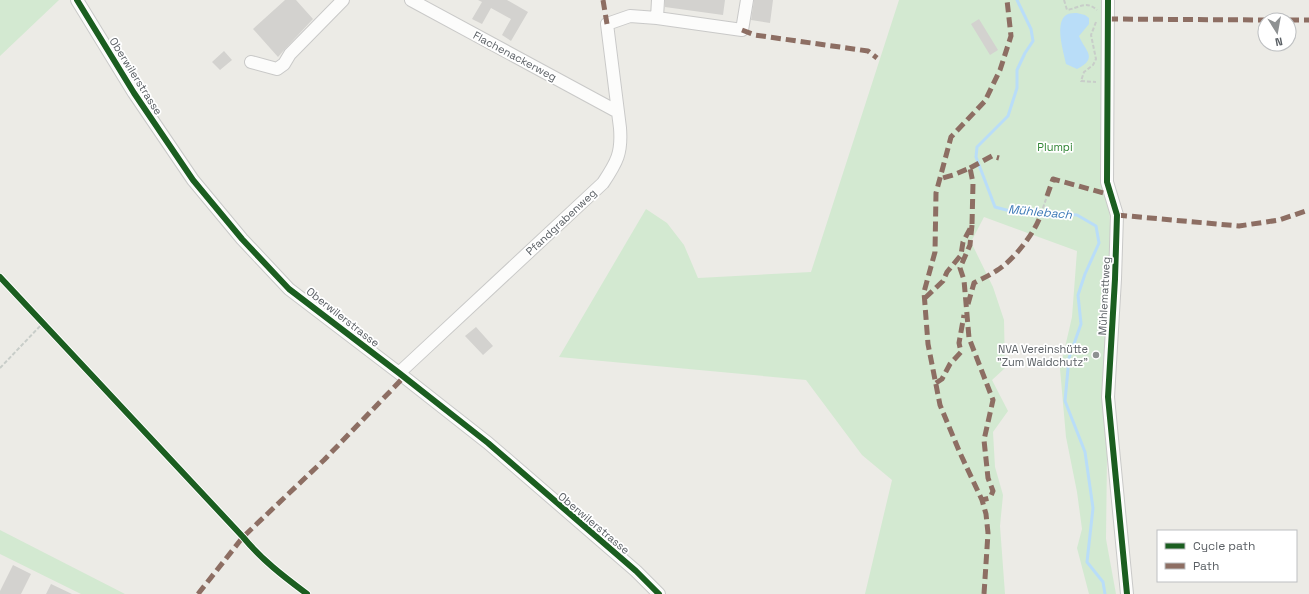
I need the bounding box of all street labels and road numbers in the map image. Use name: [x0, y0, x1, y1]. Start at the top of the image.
street label: Flachenackerweg: [471, 28, 559, 84]
street label: Oberwilerstrasse: [106, 35, 166, 117]
street label: Pfandgrabenweg: [523, 186, 599, 258]
street label: Mühlemattweg: [1095, 256, 1113, 336]
street label: Oberwilerstrasse: [304, 284, 382, 350]
street label: Oberwilerstrasse: [555, 489, 633, 557]

